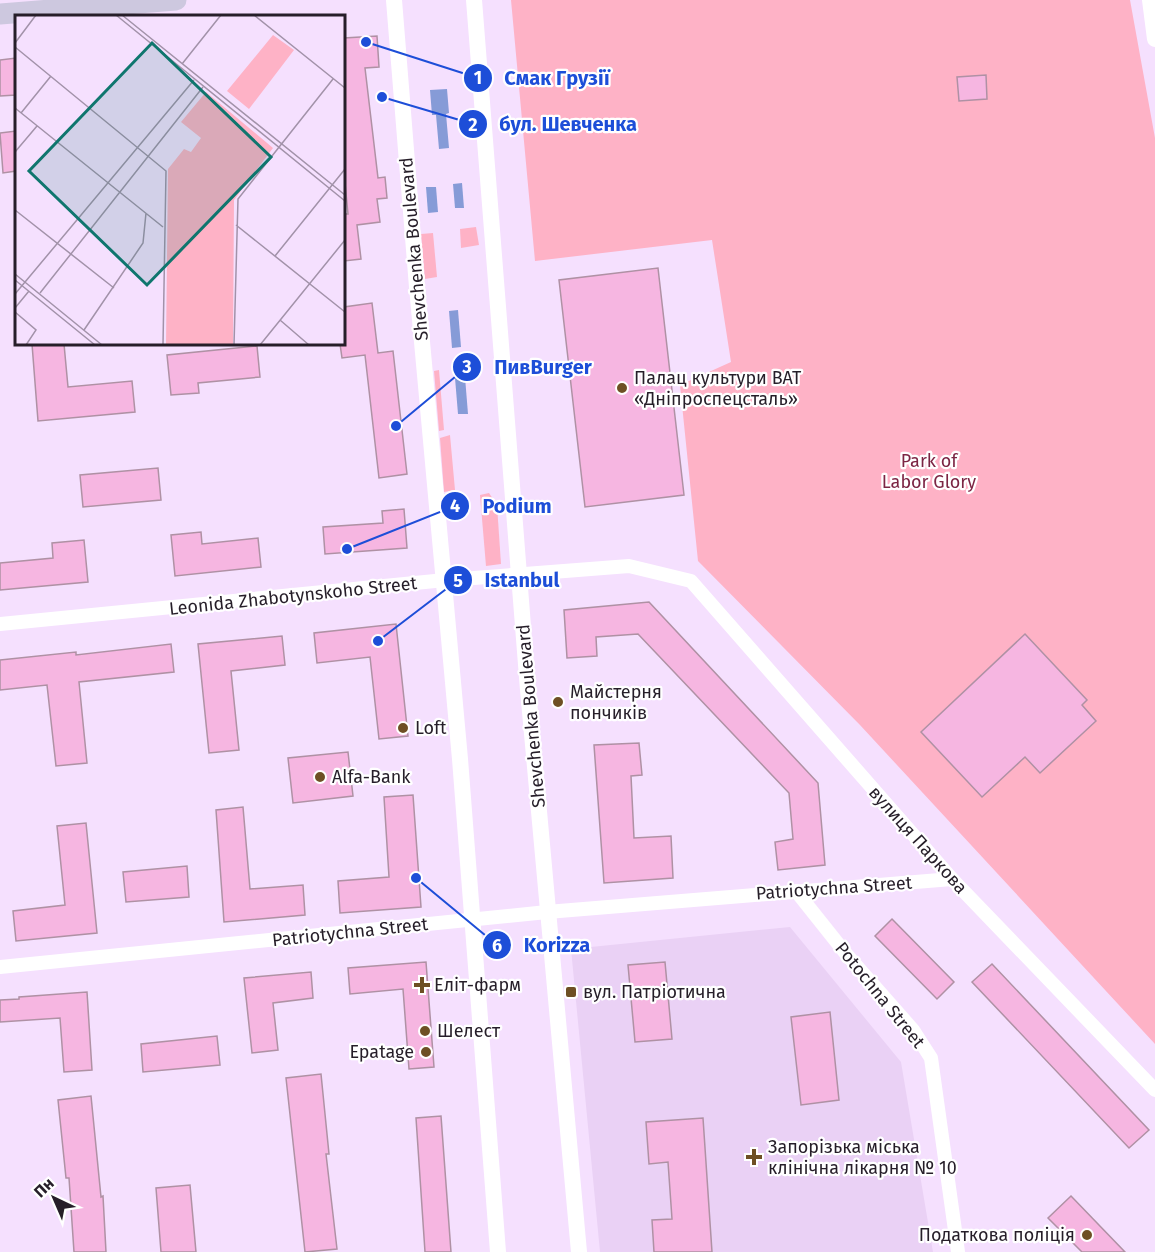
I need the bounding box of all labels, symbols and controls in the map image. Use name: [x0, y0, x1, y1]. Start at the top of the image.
inset map: [15, 15, 345, 345]
callout: Смак Грузії: [463, 59, 622, 97]
text: Смак Грузії: [504, 66, 611, 90]
text: 1: [474, 67, 482, 89]
callout: бул. Шевченка: [458, 105, 649, 143]
text: бул. Шевченка: [499, 112, 637, 136]
text: 2: [468, 114, 478, 136]
street label: Shevchenka Boulevard: [395, 156, 433, 342]
callout: ПивBurger: [452, 348, 604, 386]
text: ПивBurger: [494, 355, 593, 379]
text: 3: [461, 356, 472, 378]
place label: Палац культури ВАТ «Дніпроспецсталь»: [634, 367, 802, 410]
marker: Палац культури ВАТ «Дніпроспецсталь»: [615, 381, 629, 395]
park label: Park of Labor Glory: [882, 450, 976, 493]
callout: Podium: [440, 487, 563, 525]
text: Podium: [482, 494, 552, 518]
text: 4: [450, 495, 460, 517]
callout: Istanbul: [443, 561, 572, 599]
text: Istanbul: [485, 568, 559, 592]
text: 5: [453, 570, 463, 592]
street label: Leonida Zhabotynskoho Street: [168, 572, 419, 620]
street label: Shevchenka Boulevard: [512, 623, 550, 809]
place label: Майстерня пончиків: [570, 681, 662, 724]
marker: Майстерня пончиків: [551, 695, 565, 709]
place label: Loft: [415, 717, 447, 739]
marker: Loft: [396, 721, 410, 735]
place label: Alfa-Bank: [332, 766, 411, 788]
marker: Alfa-Bank: [313, 770, 327, 784]
street label: вулиця Паркова: [864, 782, 972, 898]
street label: Patriotychna Street: [755, 872, 913, 904]
street label: Patriotychna Street: [271, 913, 430, 951]
callout: Korizza: [482, 926, 602, 964]
text: Korizza: [524, 933, 590, 957]
text: 6: [492, 935, 502, 957]
street label: Potochna Street: [830, 937, 930, 1053]
place label: Еліт-фарм: [434, 974, 521, 996]
marker: Еліт-фарм: [415, 978, 429, 992]
place label: вул. Патріотична: [583, 981, 726, 1003]
marker: вул. Патріотична: [564, 985, 578, 999]
place label: Шелест: [437, 1020, 501, 1042]
marker: Шелест: [418, 1024, 432, 1038]
place label: Epatage: [349, 1041, 414, 1063]
marker: Epatage: [419, 1045, 433, 1059]
place label: Запорізька міська клінічна лікарня № 10: [768, 1136, 957, 1179]
marker: Запорізька міська клінічна лікарня № 10: [745, 1148, 763, 1166]
north arrow: [24, 1168, 84, 1228]
text: Пн: [30, 1174, 58, 1201]
place label: Податкова поліція: [919, 1224, 1075, 1246]
marker: Податкова поліція: [1080, 1228, 1094, 1242]

